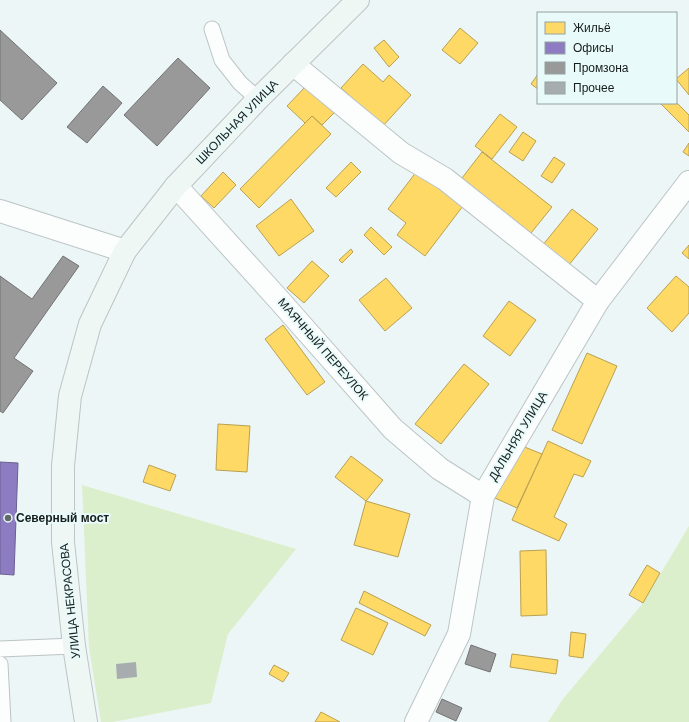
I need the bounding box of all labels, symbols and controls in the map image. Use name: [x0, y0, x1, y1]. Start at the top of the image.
legend: [537, 12, 677, 104]
text: Жильё: [573, 21, 611, 35]
text: Офисы: [573, 41, 614, 55]
text: Промзона: [573, 61, 629, 75]
street label: ШКОЛЬНАЯ УЛИЦА: [193, 77, 281, 167]
text: Прочее: [573, 81, 615, 95]
street label: МАЯЧНЫЙ ПЕРЕУЛОК: [275, 295, 372, 403]
street label: ДАЛЬНЯЯ УЛИЦА: [486, 389, 550, 483]
place label: Северный мост: [16, 511, 109, 525]
marker: Северный мост: [3, 513, 13, 523]
street label: УЛИЦА НЕКРАСОВА: [57, 543, 83, 659]

